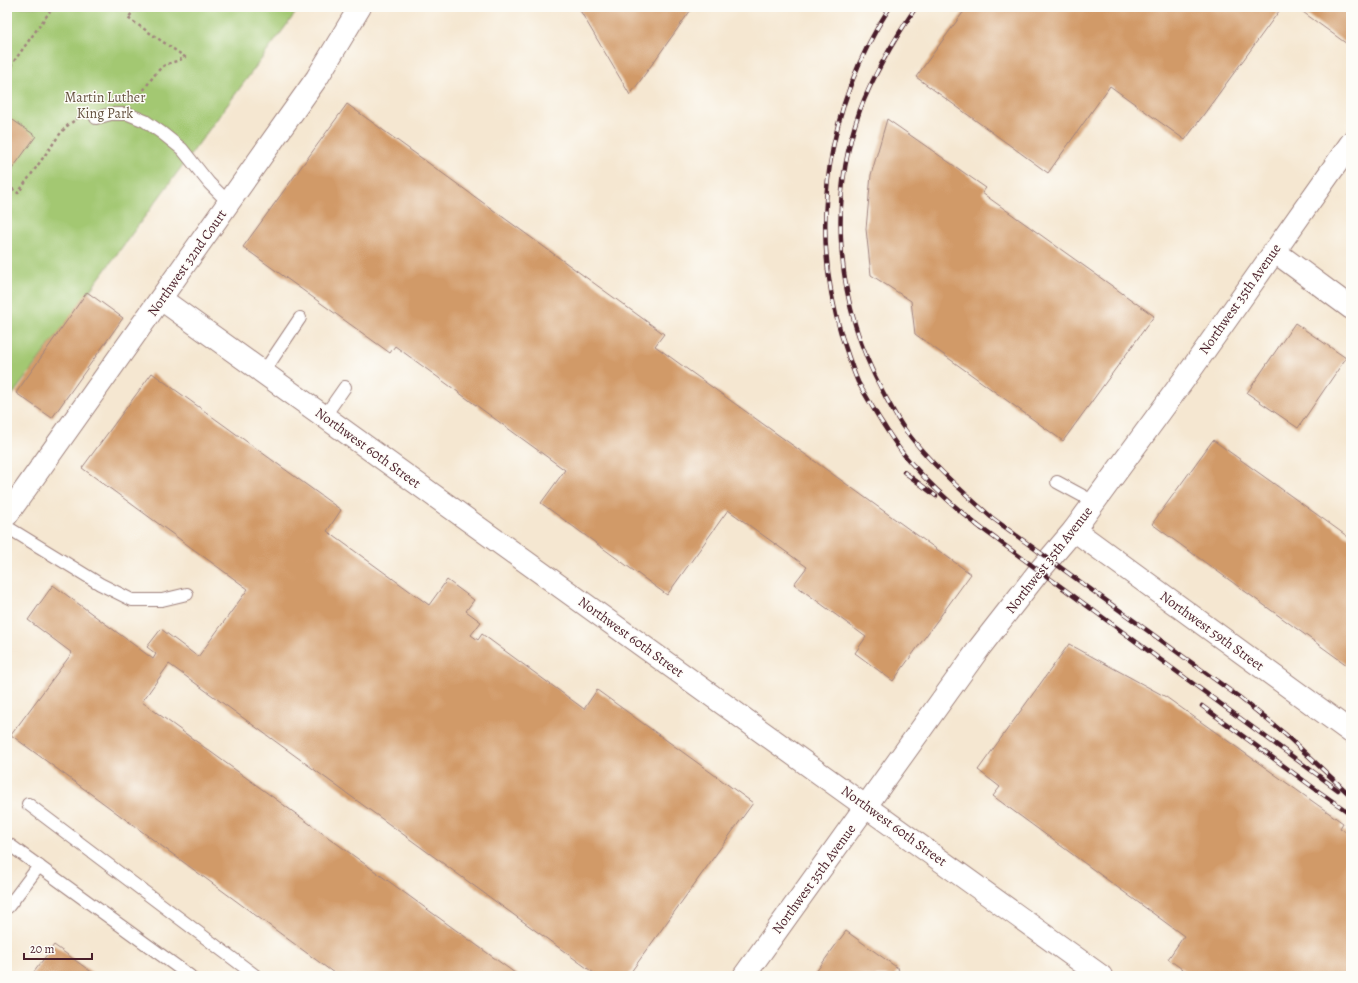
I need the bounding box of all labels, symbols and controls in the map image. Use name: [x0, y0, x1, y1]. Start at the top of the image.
park label: Martin Luther King Park: [64, 88, 146, 123]
street label: Northwest 32nd Court: [143, 205, 231, 320]
street label: Northwest 35th Avenue: [1195, 240, 1285, 358]
street label: Northwest 60th Street: [311, 403, 425, 493]
street label: Northwest 35th Avenue: [1001, 502, 1097, 618]
street label: Northwest 59th Street: [1156, 587, 1268, 676]
street label: Northwest 60th Street: [574, 592, 688, 682]
street label: Northwest 60th Street: [837, 781, 951, 871]
street label: Northwest 35th Avenue: [768, 820, 860, 938]
scale bar: [24, 935, 92, 961]
text: 20 m: [30, 941, 54, 957]

